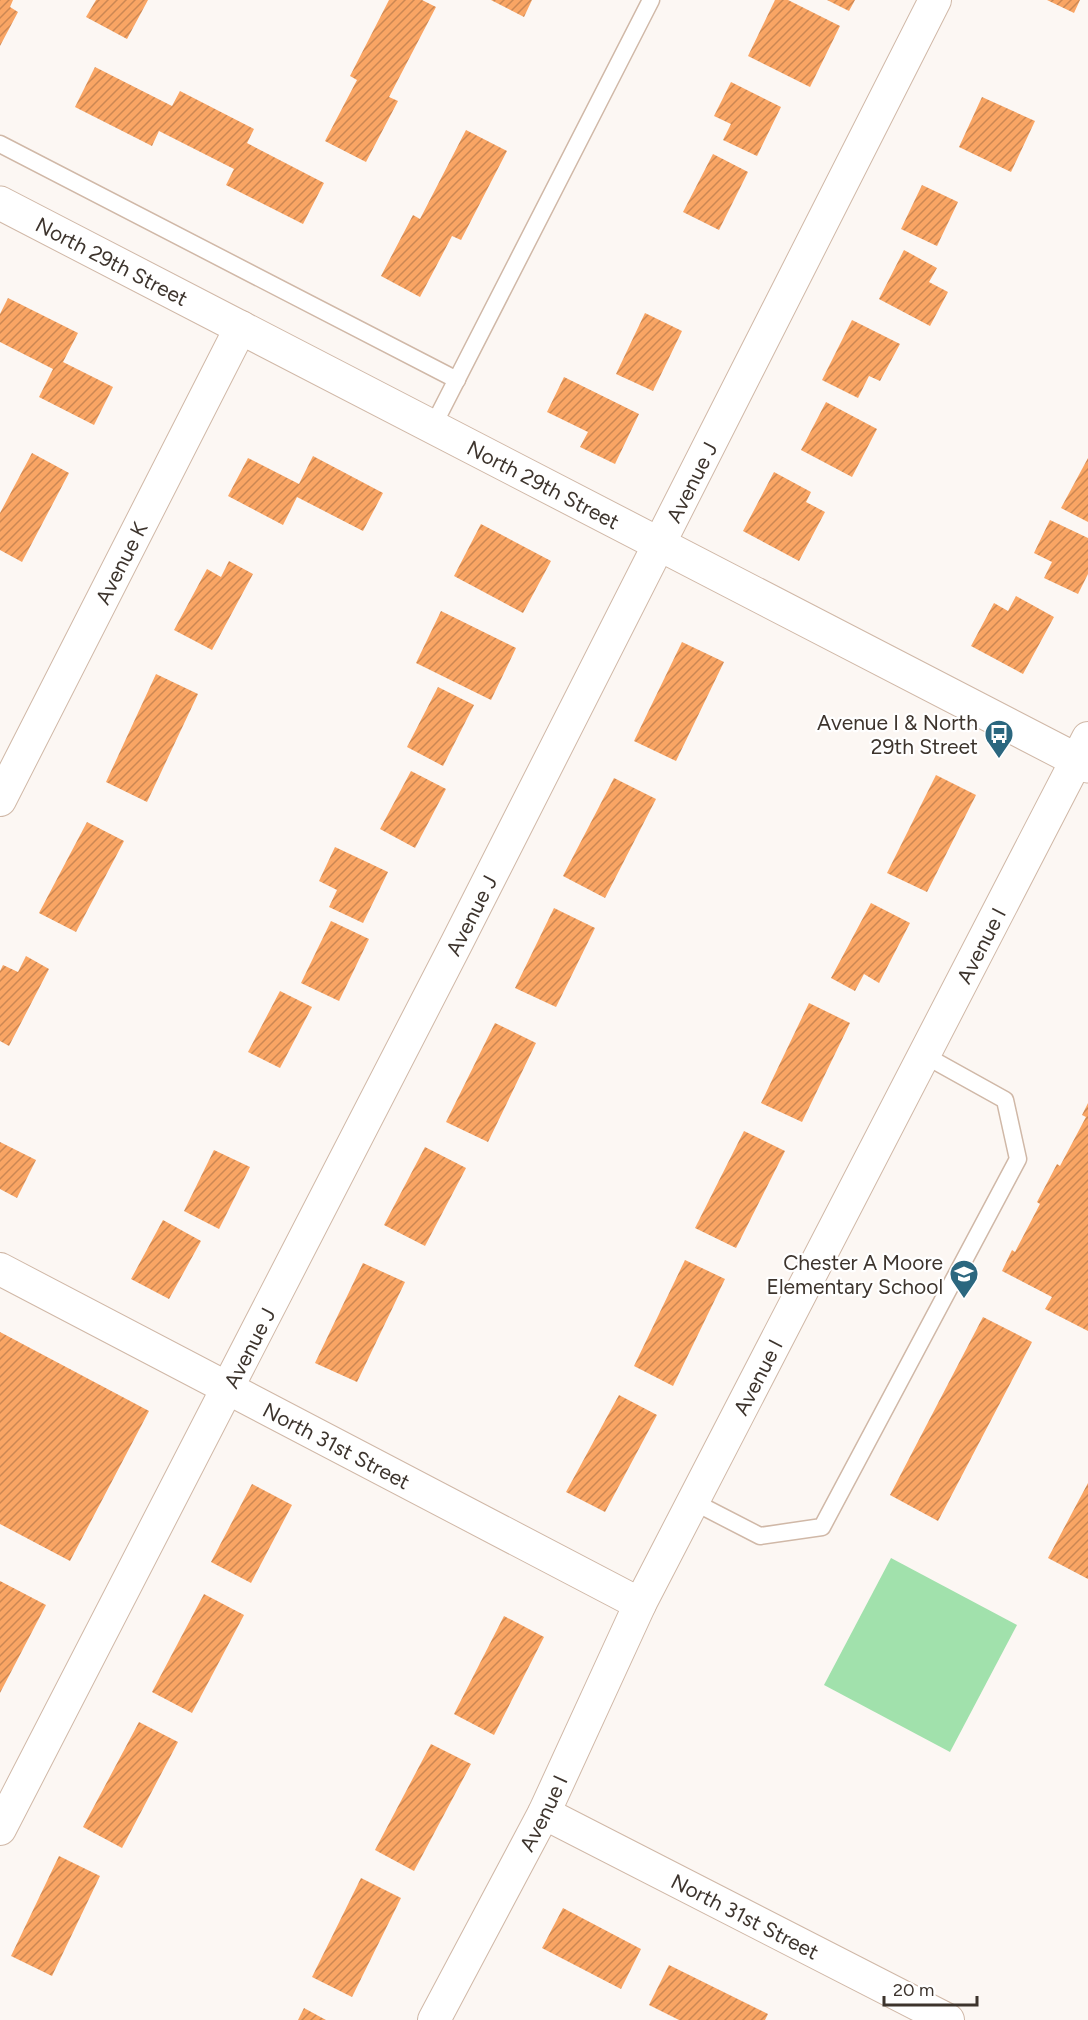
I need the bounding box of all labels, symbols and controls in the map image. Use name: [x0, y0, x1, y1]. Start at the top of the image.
street label: North 29th Street: [32, 211, 192, 311]
street label: North 29th Street: [463, 435, 624, 534]
street label: Avenue J: [660, 438, 722, 527]
street label: Avenue K: [89, 517, 152, 608]
place label: Avenue I & North 29th Street: [817, 710, 978, 759]
bus stop icon: Avenue I & North 29th Street: [983, 718, 1015, 760]
street label: Avenue J: [440, 871, 502, 960]
street label: Avenue I: [951, 903, 1011, 987]
place label: Chester A Moore Elementary School: [767, 1250, 943, 1299]
school or university icon: Chester A Moore Elementary School: [948, 1258, 980, 1300]
street label: Avenue J: [218, 1303, 280, 1392]
street label: Avenue I: [728, 1335, 787, 1419]
street label: North 31st Street: [259, 1397, 414, 1494]
street label: Avenue I: [514, 1771, 572, 1855]
street label: North 31st Street: [667, 1868, 823, 1964]
scale bar: [884, 1969, 977, 2007]
text: 20 m: [893, 1979, 934, 2001]

